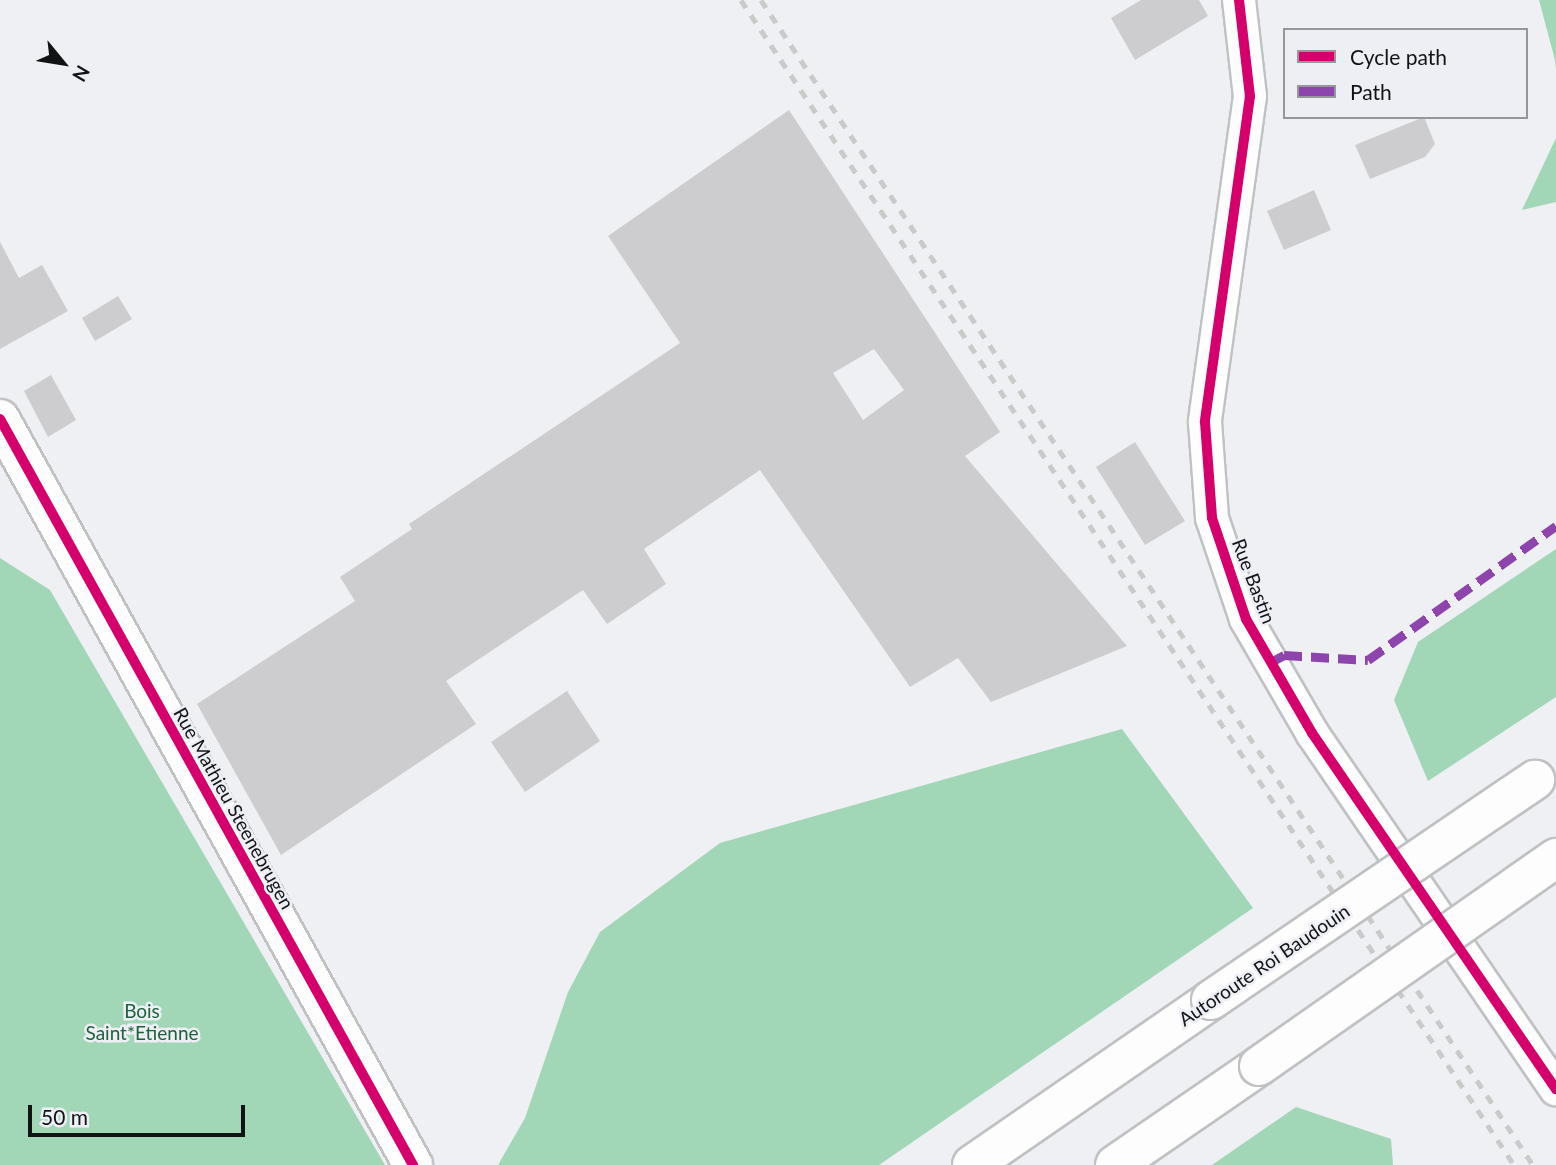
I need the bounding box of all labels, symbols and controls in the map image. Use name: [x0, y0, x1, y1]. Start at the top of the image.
north arrow: [28, 28, 98, 98]
legend: [1283, 28, 1528, 119]
text: Cycle path: [1350, 44, 1447, 69]
text: N: [68, 62, 95, 86]
text: Path: [1350, 79, 1392, 104]
street label: Rue Bastin: [1227, 535, 1281, 627]
street label: Rue Mathieu Steenebrugen: [169, 703, 299, 913]
street label: Autoroute Roi Baudouin: [1174, 899, 1354, 1031]
park label: Bois Saint*Etienne: [85, 1000, 199, 1044]
scale bar: [32, 1092, 248, 1136]
text: 50 m: [41, 1104, 88, 1129]

